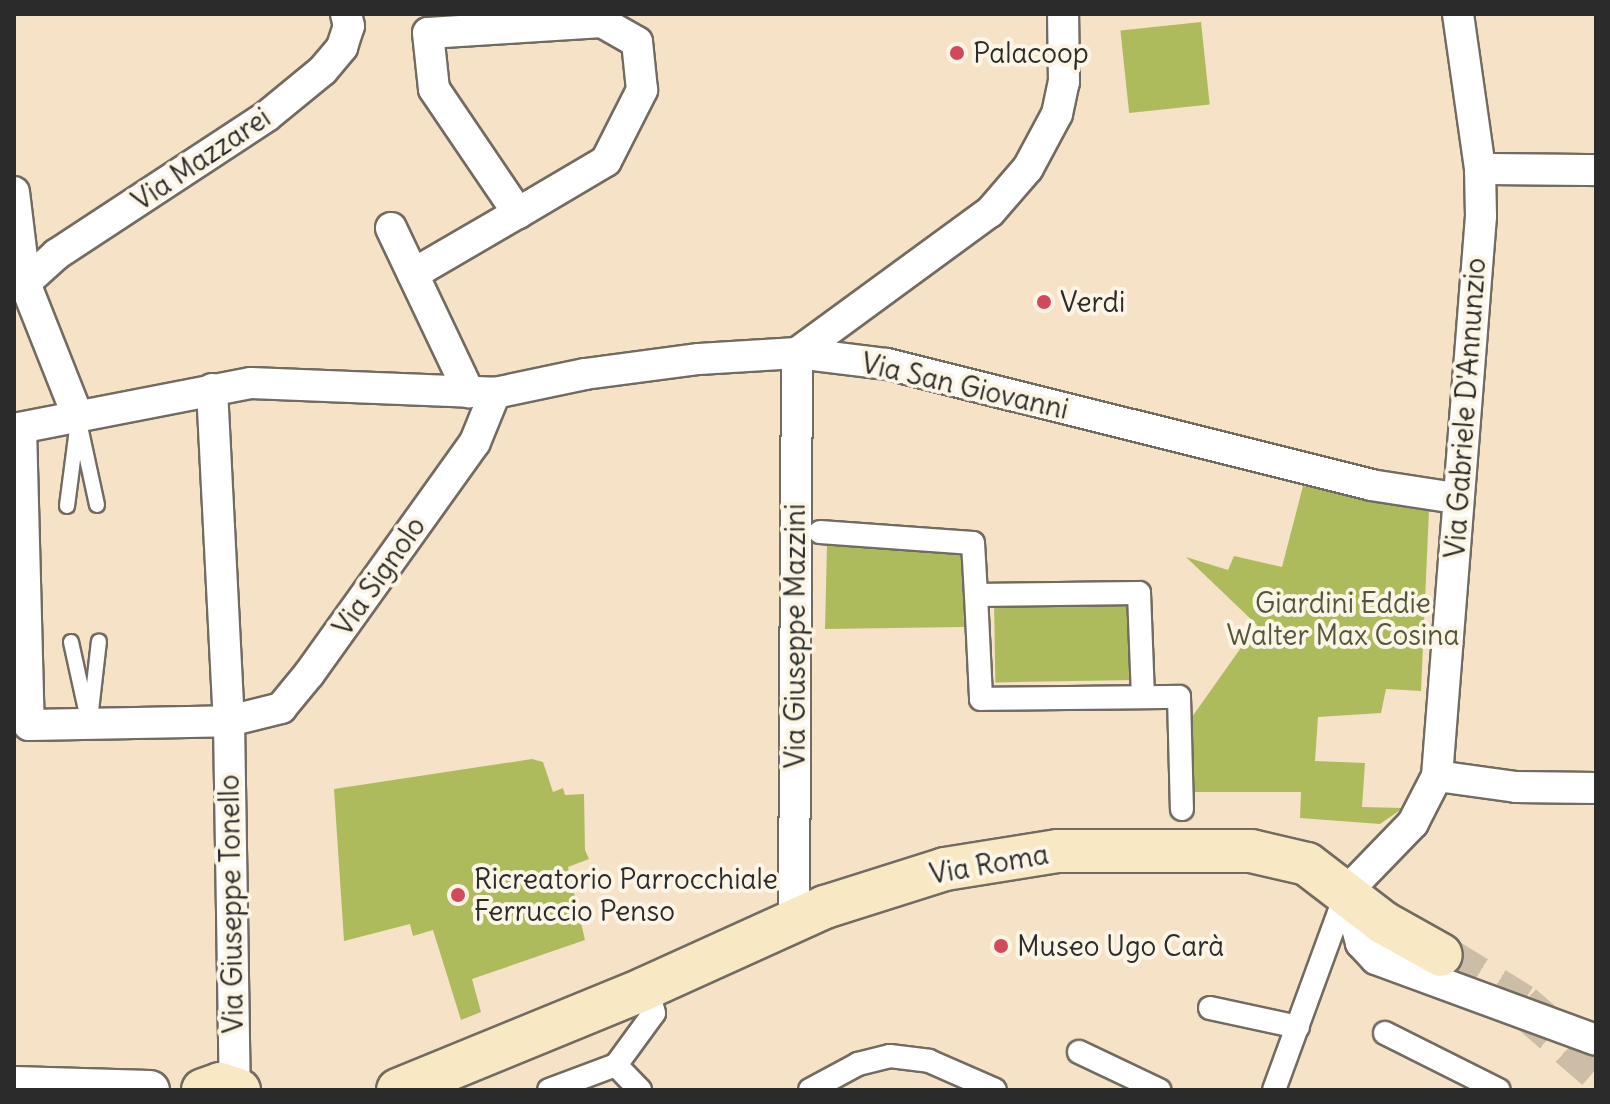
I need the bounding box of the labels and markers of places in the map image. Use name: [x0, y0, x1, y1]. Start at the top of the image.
place label: Palacoop: [973, 36, 1089, 70]
marker: Palacoop: [948, 44, 966, 62]
place label: Verdi: [1060, 285, 1125, 319]
marker: Verdi: [1035, 293, 1053, 311]
place label: Ricreatorio Parrocchiale Ferruccio Penso: [474, 862, 778, 928]
marker: Ricreatorio Parrocchiale Ferruccio Penso: [449, 886, 467, 904]
place label: Museo Ugo Carà: [1017, 929, 1224, 963]
marker: Museo Ugo Carà: [992, 937, 1010, 955]

